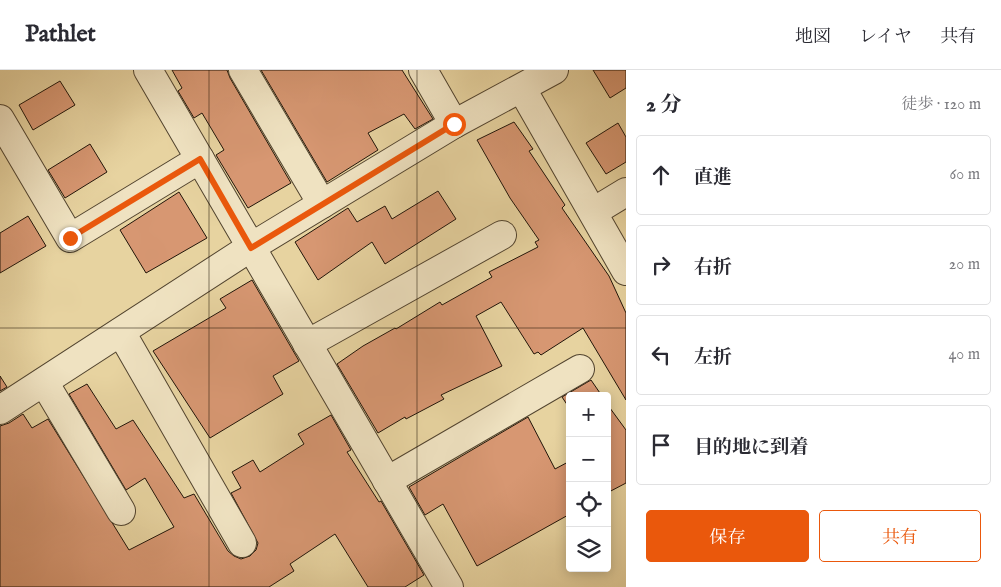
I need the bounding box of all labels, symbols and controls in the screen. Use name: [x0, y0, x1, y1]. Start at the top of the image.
text: Pathlet: [25, 19, 96, 50]
text: 地図: [795, 26, 831, 49]
text: レイヤ: [859, 26, 912, 49]
text: 共有: [940, 26, 976, 49]
text: 2 分: [646, 92, 681, 119]
text: 徒歩 · 120 m: [901, 95, 981, 115]
route start: [443, 113, 466, 136]
icon: ahead: [647, 161, 675, 189]
text: 60 m: [950, 165, 980, 185]
text: 直進: [694, 166, 732, 190]
route end: [59, 227, 82, 250]
icon: right: [647, 251, 675, 279]
text: 20 m: [949, 255, 980, 275]
text: 右折: [694, 256, 732, 280]
icon: left: [647, 341, 675, 369]
text: 40 m: [948, 345, 980, 365]
text: 左折: [694, 346, 732, 370]
map controls: [566, 392, 611, 572]
button: +: [566, 392, 611, 437]
icon: arrive: [647, 431, 675, 459]
text: 目的地に到着: [694, 436, 808, 460]
button: −: [566, 437, 611, 482]
button: locate: [566, 482, 611, 527]
button: 保存: [646, 510, 809, 562]
button: 共有: [819, 510, 981, 562]
button: layers: [566, 527, 611, 572]

